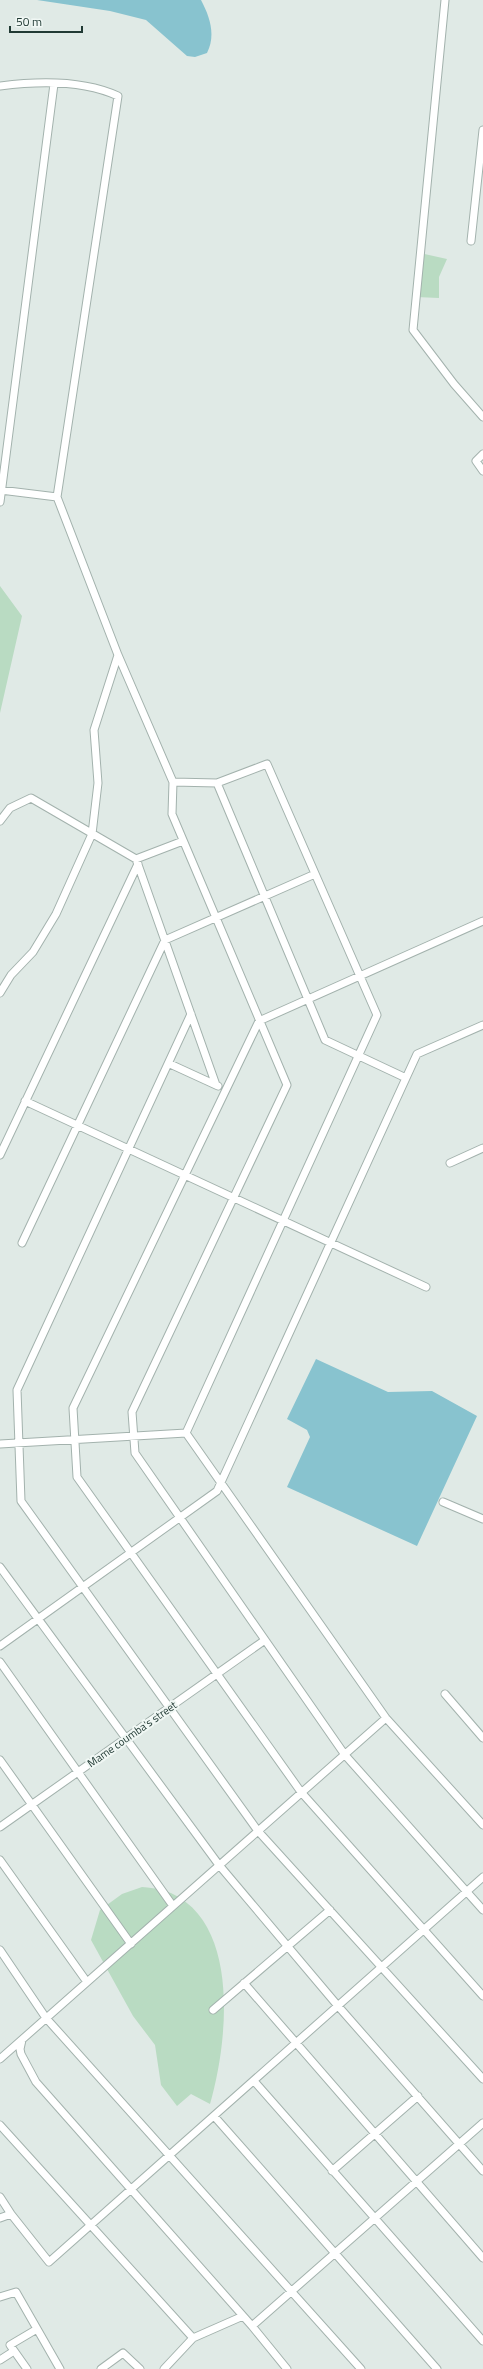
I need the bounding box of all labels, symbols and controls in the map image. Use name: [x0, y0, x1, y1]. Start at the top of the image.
scale bar: [10, 8, 82, 34]
text: 50 m: [16, 12, 42, 31]
street label: Mame coumba's street: [84, 1697, 180, 1771]

